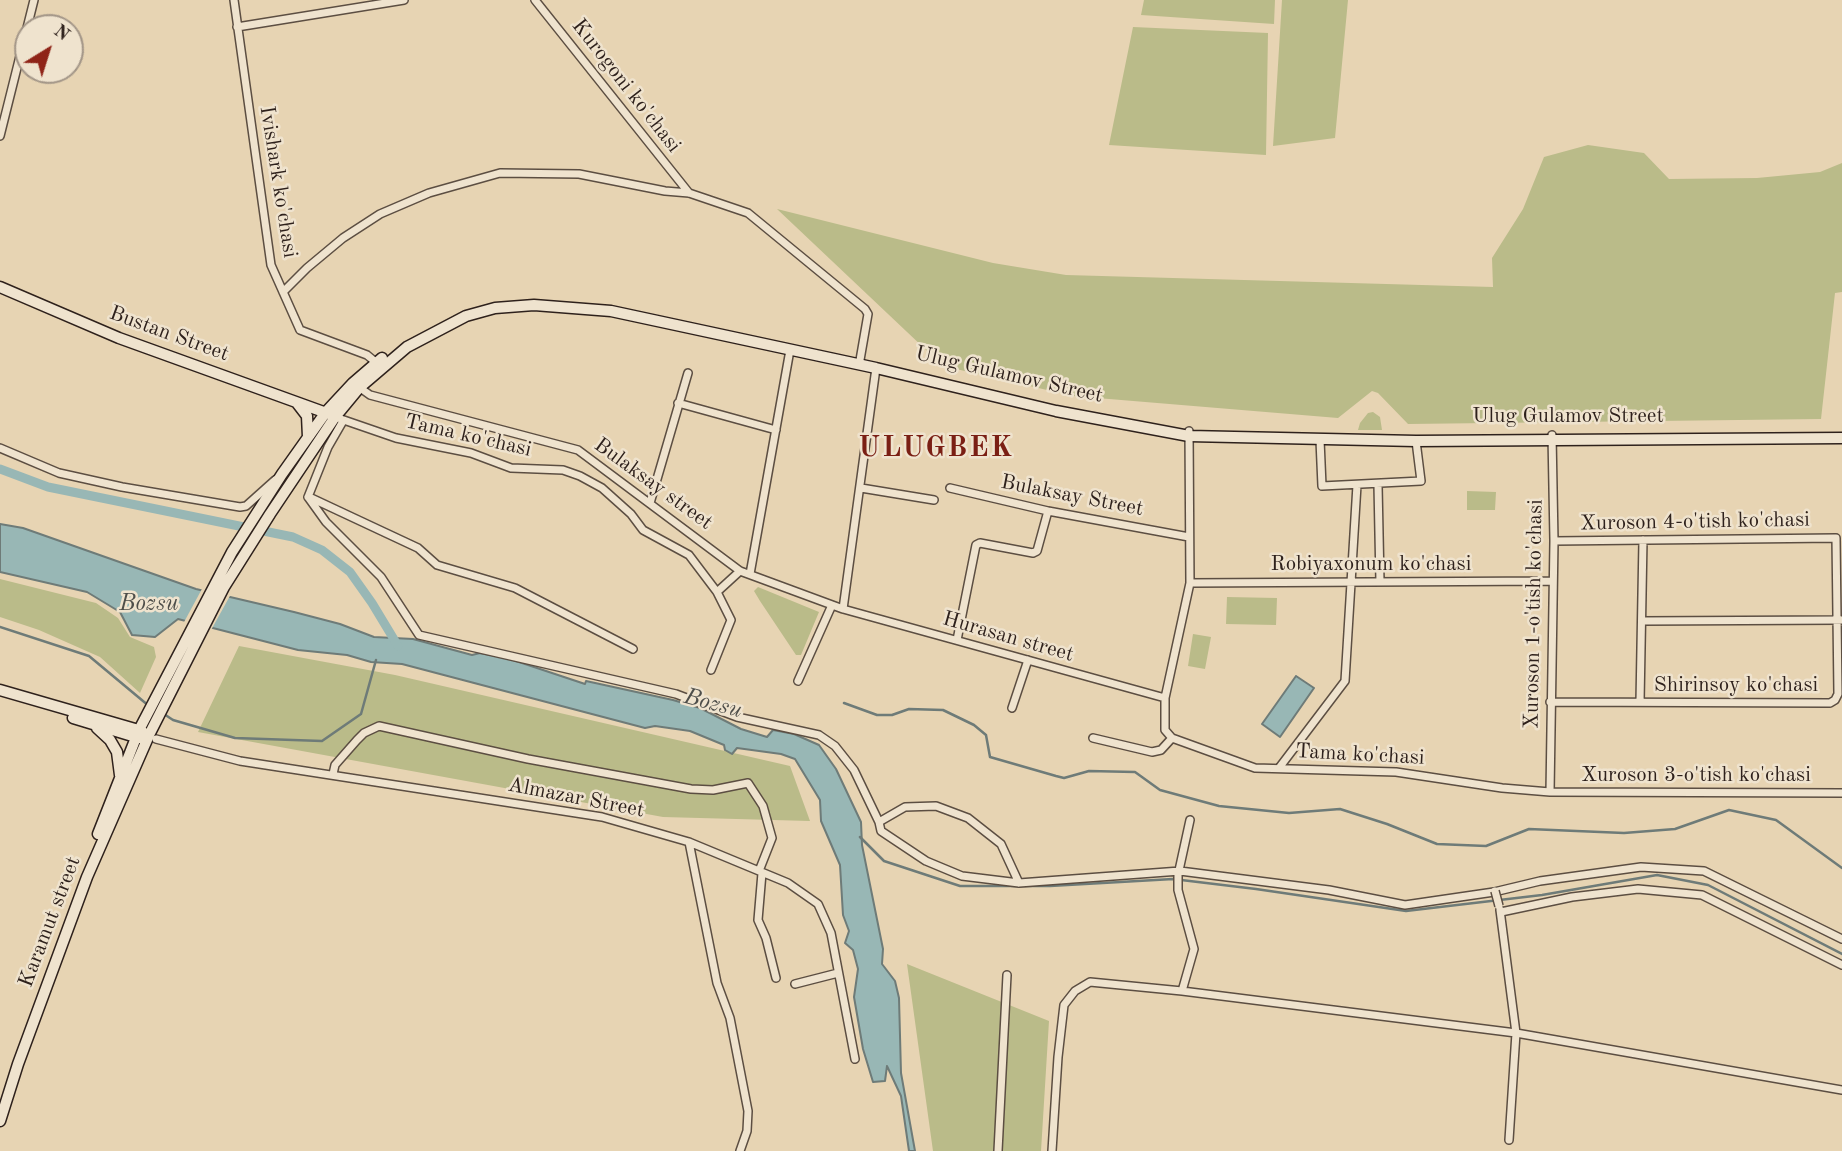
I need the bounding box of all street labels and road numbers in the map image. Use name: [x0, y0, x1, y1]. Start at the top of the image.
street label: Kurogoni ko'chasi: [566, 14, 686, 158]
street label: Ivishark ko'chasi: [254, 104, 302, 260]
street label: Bustan Street: [106, 301, 232, 367]
street label: Ulug Gulamov Street: [913, 341, 1105, 409]
street label: Ulug Gulamov Street: [1472, 403, 1664, 429]
street label: Tama ko'chasi: [402, 409, 534, 463]
street label: Bulaksay street: [589, 432, 717, 536]
street label: Bulaksay Street: [999, 470, 1145, 522]
street label: Хuroson 1-o'tish ko'chasi: [1519, 499, 1549, 729]
street label: Xuroson 4-o'tish ko'chasi: [1580, 507, 1810, 537]
street label: Robiyaxonum ko'chasi: [1271, 551, 1471, 577]
street label: Hurasan street: [940, 606, 1076, 668]
street label: Shirinsoy ko'chasi: [1654, 672, 1818, 698]
street label: Tama ko'chasi: [1295, 739, 1425, 771]
street label: Xuroson 3-o'tish ko'chasi: [1581, 762, 1811, 788]
street label: Almazar Street: [506, 772, 646, 824]
street label: Karamut street: [13, 853, 87, 991]

